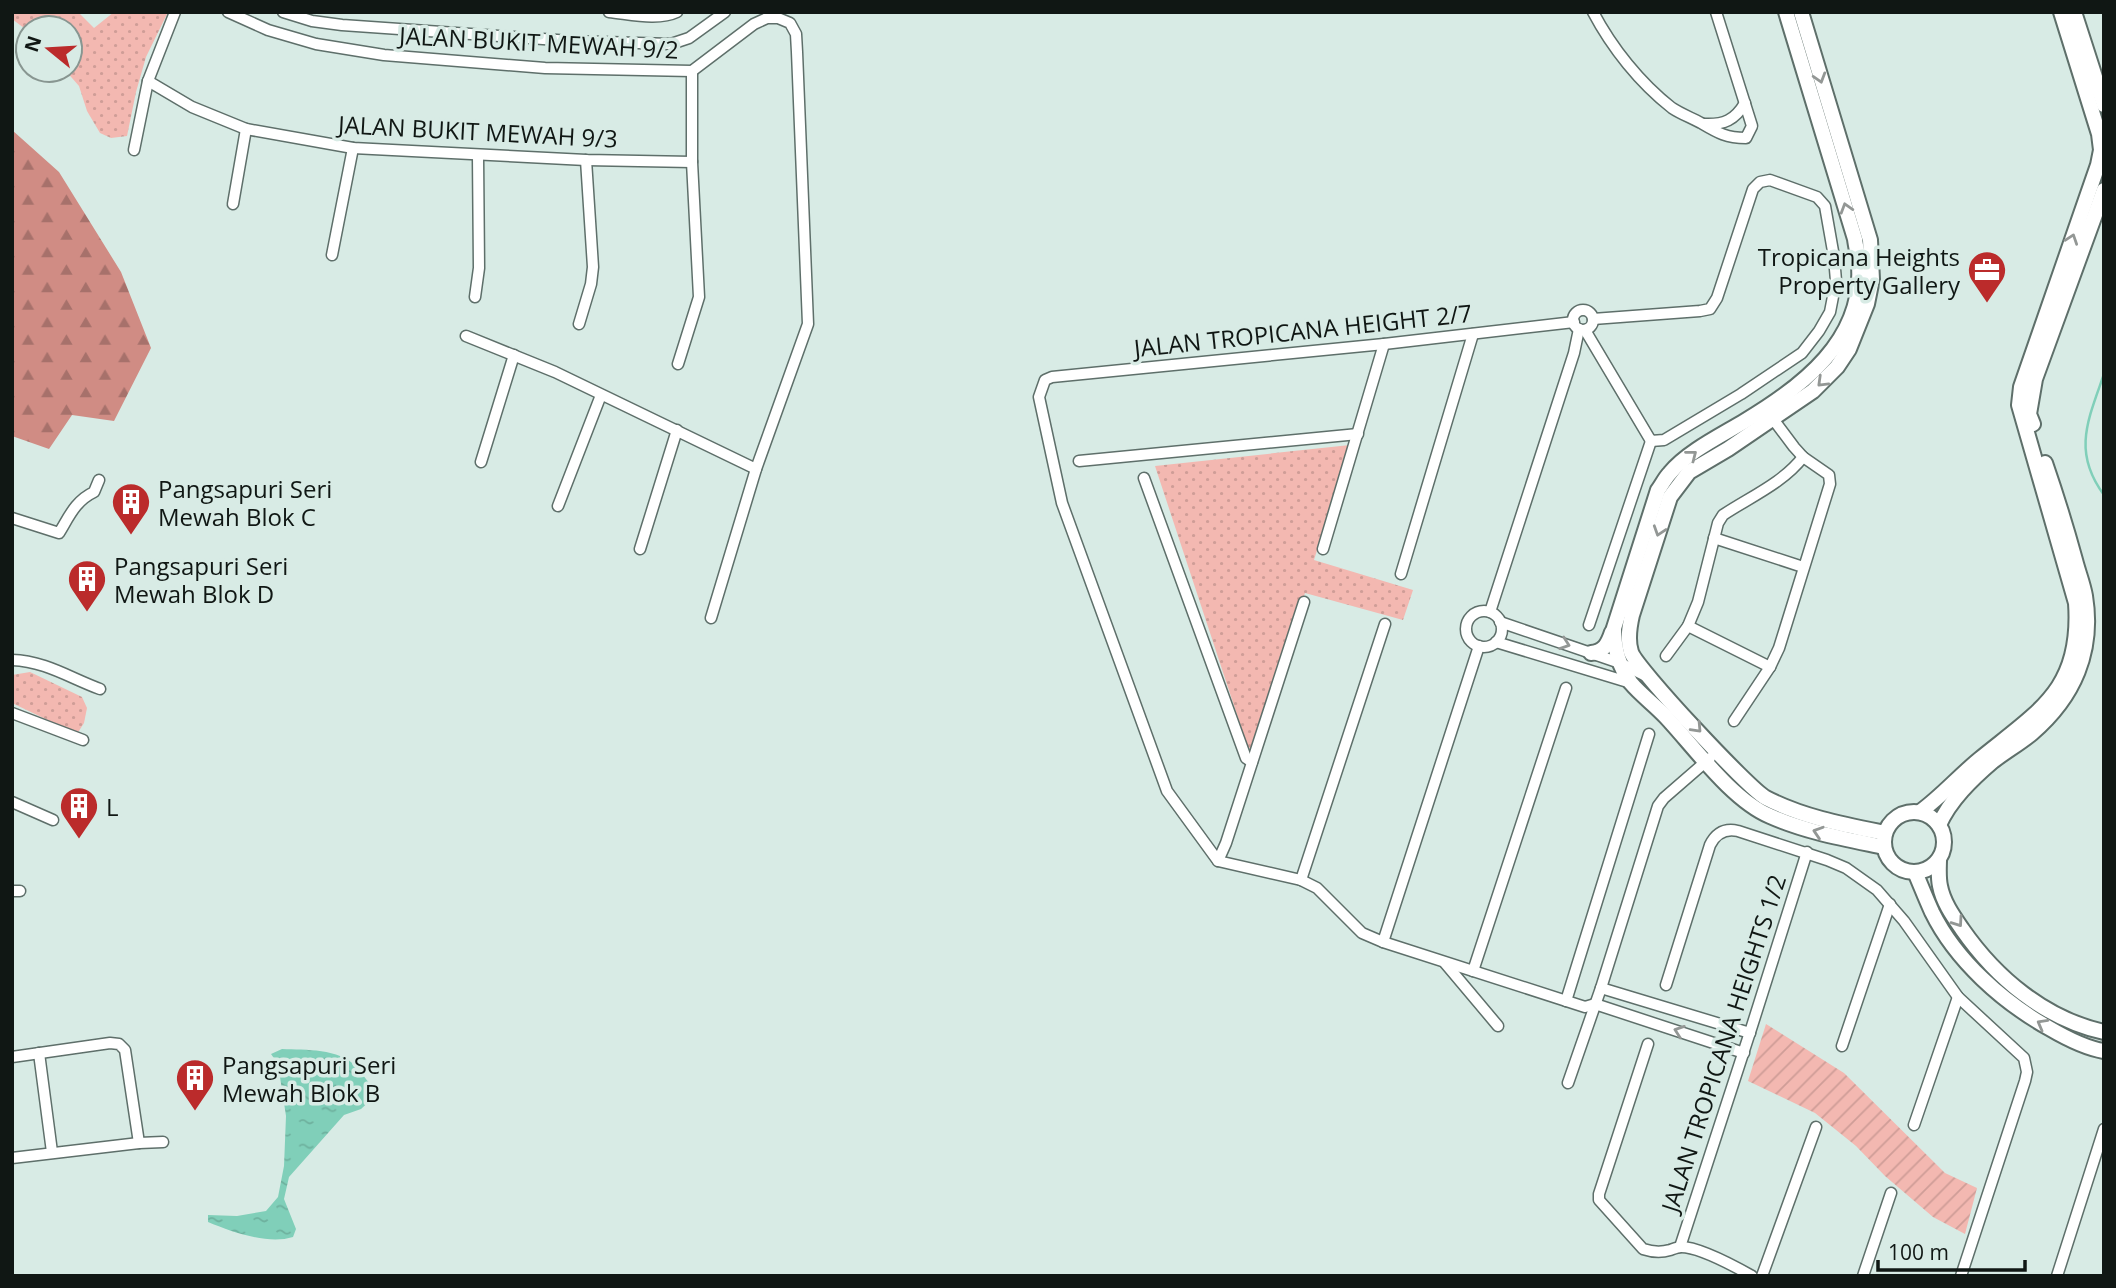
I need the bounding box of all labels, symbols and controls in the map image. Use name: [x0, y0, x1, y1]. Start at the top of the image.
north arrow: [14, 14, 84, 84]
street label: JALAN BUKIT MEWAH 9/2: [396, 18, 680, 66]
text: N: [18, 32, 48, 55]
one-way arrow: [1812, 71, 1827, 83]
street label: JALAN BUKIT MEWAH 9/3: [335, 107, 619, 155]
one-way arrow: [1839, 203, 1854, 215]
one-way arrow: [2064, 234, 2078, 246]
place label: Tropicana Heights Property Gallery: [1758, 240, 1961, 301]
office icon: Tropicana Heights Property Gallery: [1966, 249, 2008, 304]
street label: JALAN TROPICANA HEIGHT 2/7: [1130, 296, 1474, 364]
one-way arrow: [1817, 373, 1830, 386]
one-way arrow: [1685, 450, 1697, 463]
place label: Pangsapuri Seri Mewah Blok C: [158, 472, 332, 533]
building icon: Pangsapuri Seri Mewah Blok C: [110, 481, 152, 536]
one-way arrow: [1653, 524, 1668, 536]
place label: Pangsapuri Seri Mewah Blok D: [114, 549, 288, 610]
building icon: Pangsapuri Seri Mewah Blok D: [66, 558, 108, 613]
one-way arrow: [1558, 636, 1570, 650]
one-way arrow: [1688, 720, 1701, 733]
building icon: L: [58, 785, 100, 840]
place label: L: [106, 790, 119, 823]
one-way arrow: [1812, 825, 1824, 840]
street label: JALAN TROPICANA HEIGHTS 1/2: [1652, 870, 1793, 1218]
one-way arrow: [1950, 914, 1962, 927]
one-way arrow: [2036, 1019, 2049, 1032]
one-way arrow: [1673, 1025, 1686, 1039]
place label: Pangsapuri Seri Mewah Blok B: [222, 1048, 396, 1109]
building icon: Pangsapuri Seri Mewah Blok B: [174, 1057, 216, 1112]
scale bar: [1878, 1228, 2025, 1272]
text: 100 m: [1888, 1238, 1949, 1266]

